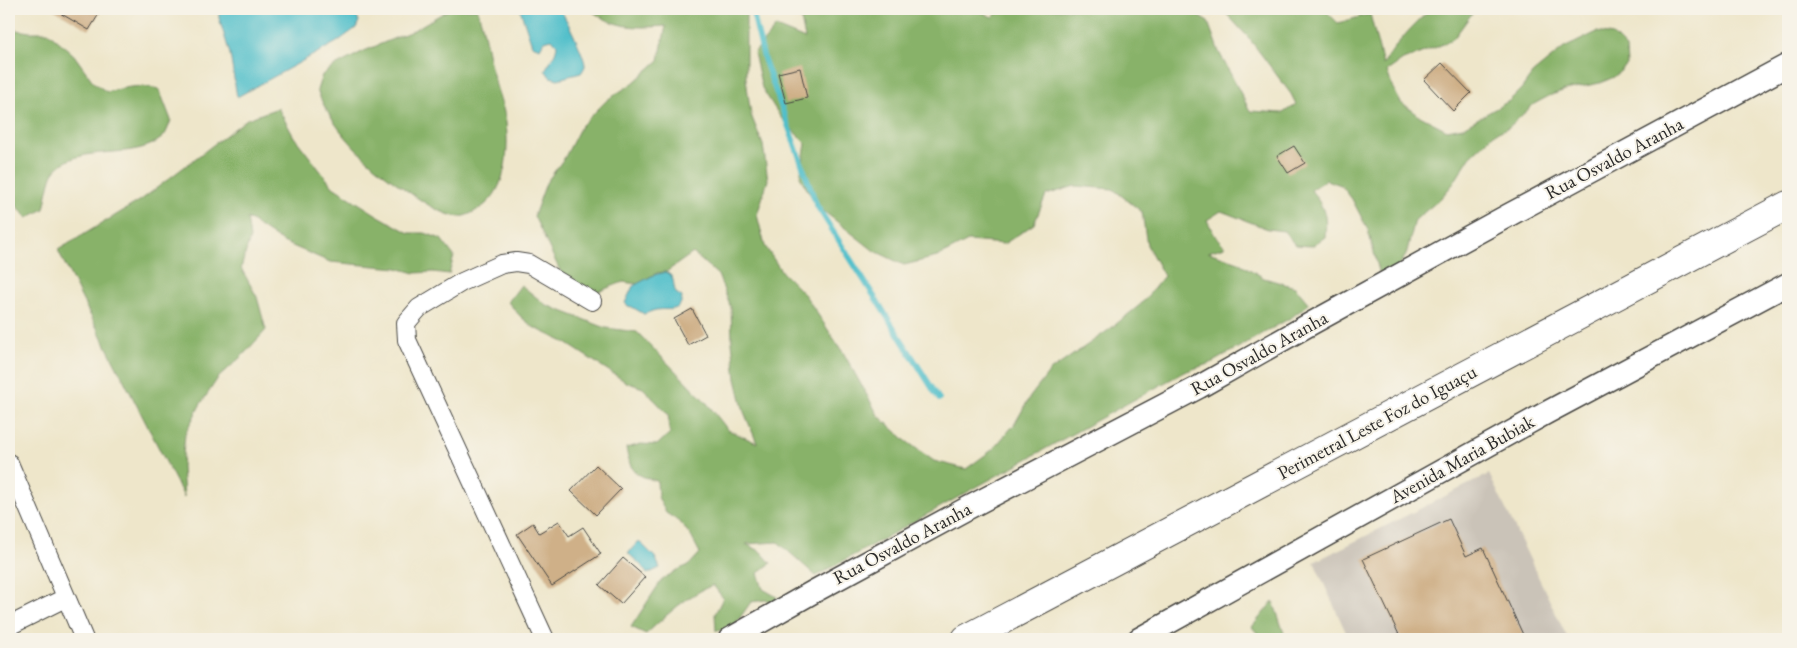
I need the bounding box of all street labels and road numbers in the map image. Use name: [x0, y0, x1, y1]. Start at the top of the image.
street label: Rua Osvaldo Aranha: [1541, 111, 1688, 205]
street label: Rua Osvaldo Aranha: [1186, 305, 1332, 401]
street label: Perimetral Leste Foz do Iguaçu: [1273, 359, 1481, 485]
street label: Avenida Maria Bubiak: [1384, 408, 1540, 510]
street label: Rua Osvaldo Aranha: [829, 496, 976, 590]

